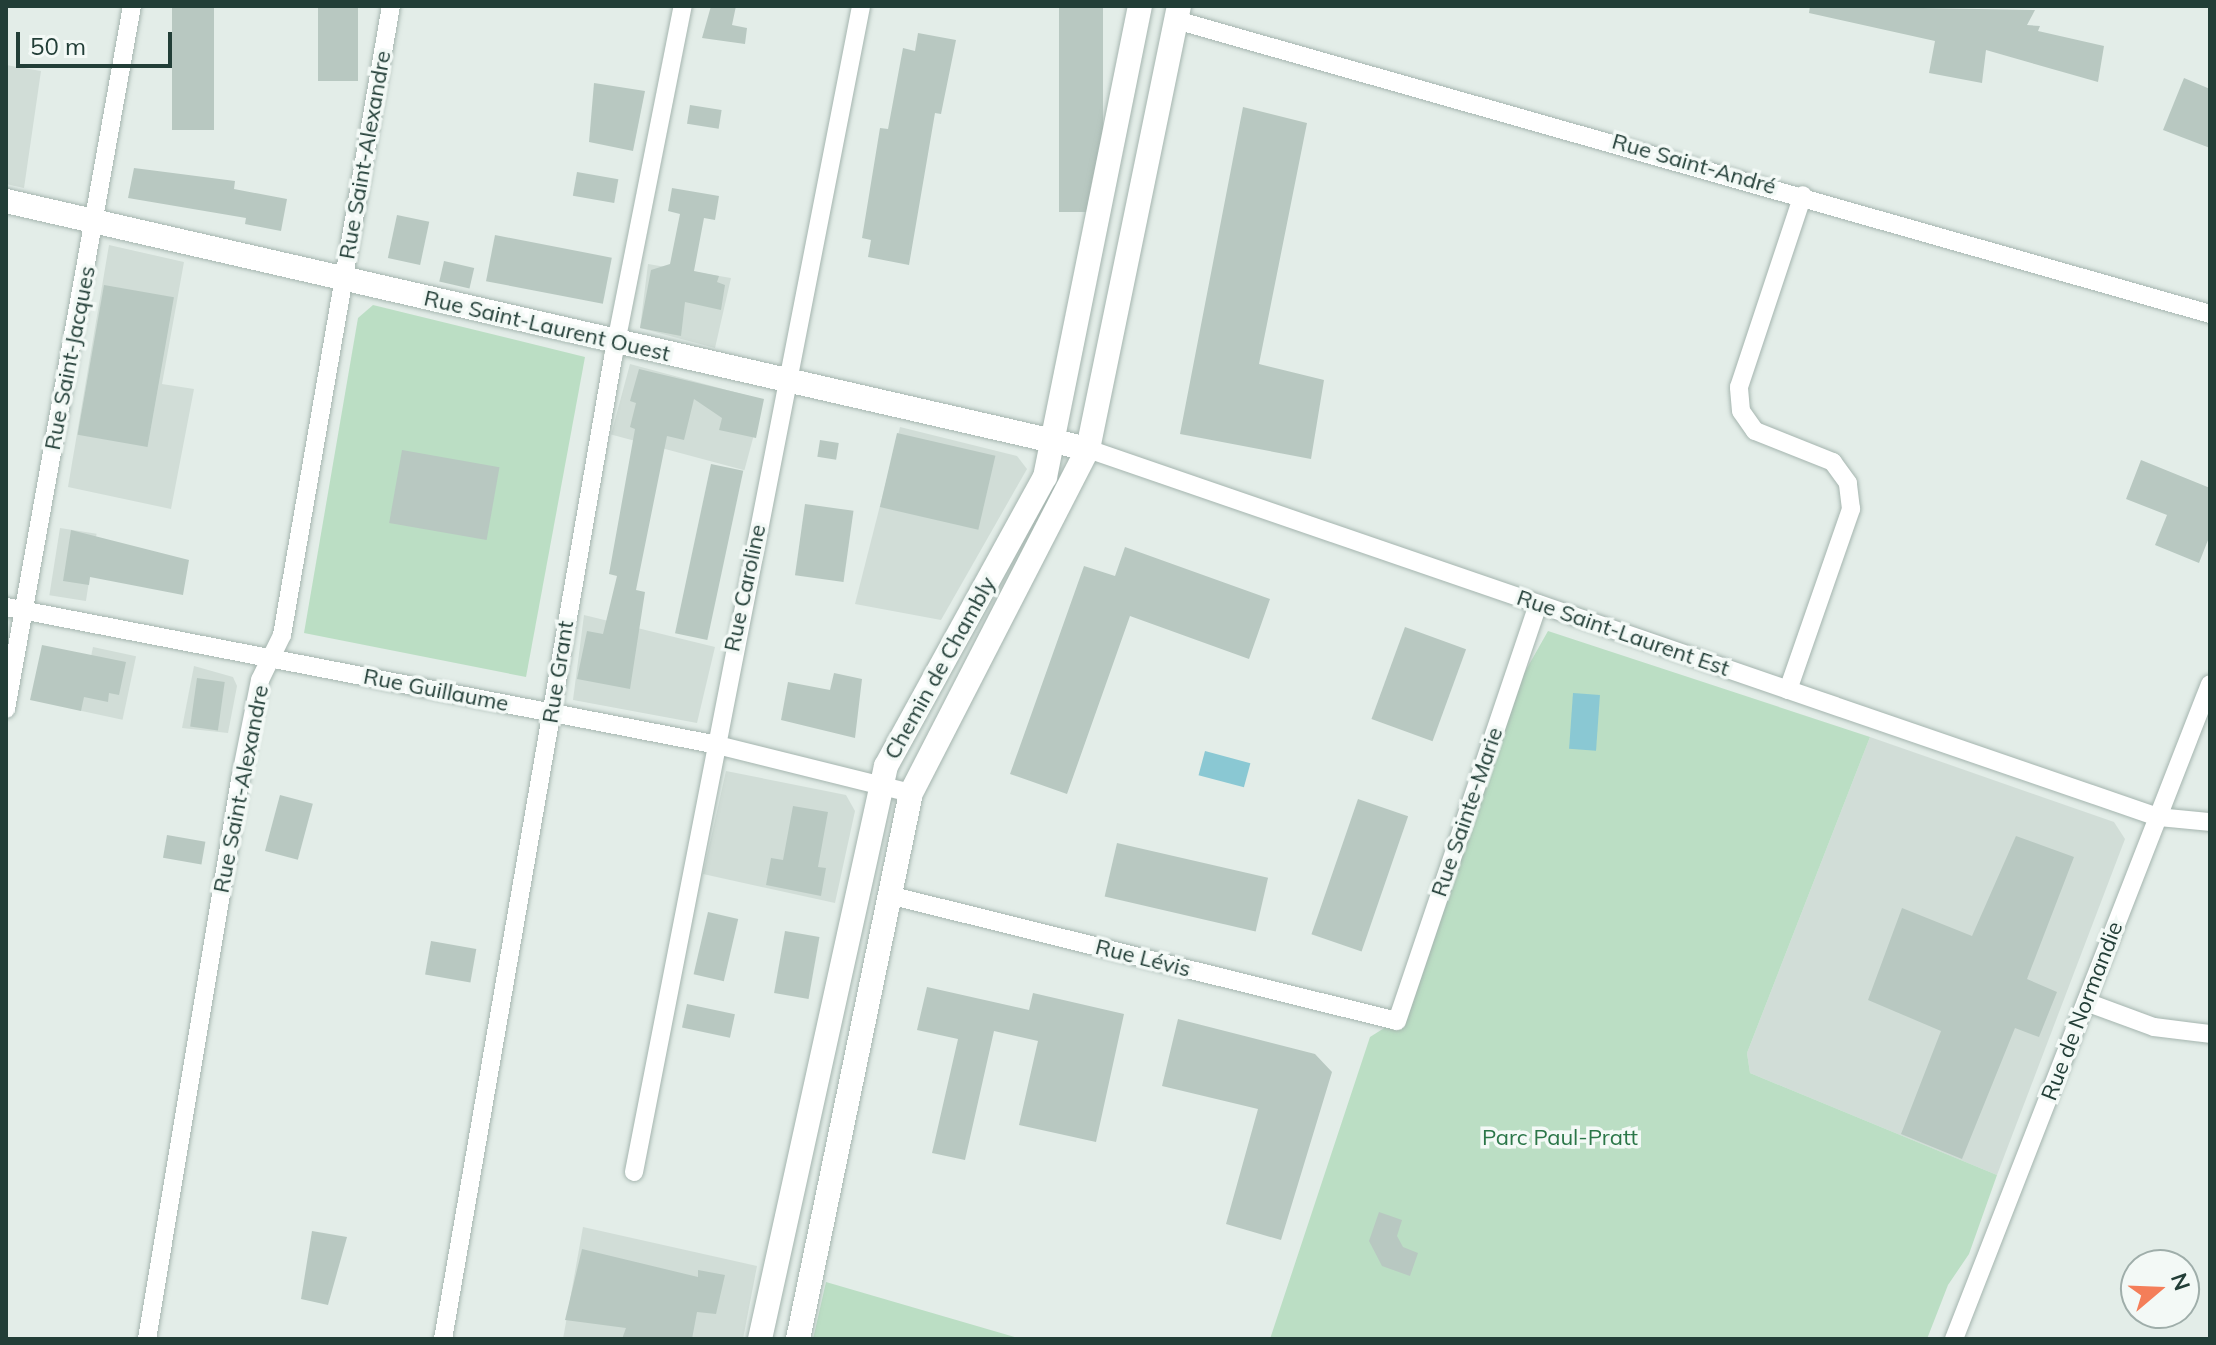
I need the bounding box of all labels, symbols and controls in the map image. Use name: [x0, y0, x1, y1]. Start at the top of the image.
scale bar: [20, 16, 176, 66]
text: 50 m: [30, 31, 86, 61]
street label: Rue Saint-Alexandre: [334, 49, 396, 261]
street label: Rue Saint-André: [1609, 128, 1779, 200]
street label: Rue Saint-Jacques: [39, 264, 101, 452]
street label: Rue Saint-Laurent Ouest: [421, 285, 673, 367]
street label: Rue Caroline: [719, 522, 771, 654]
street label: Chemin de Chambly: [879, 572, 1001, 764]
street label: Rue Saint-Laurent Est: [1513, 584, 1733, 682]
street label: Rue Grant: [537, 619, 579, 725]
street label: Rue Guillaume: [361, 663, 511, 717]
street label: Rue Saint-Alexandre: [208, 683, 274, 895]
street label: Rue Sainte-Marie: [1426, 724, 1508, 900]
street label: Rue de Normandie: [2036, 918, 2128, 1104]
street label: Rue Lévis: [1093, 933, 1193, 983]
park label: Parc Paul-Pratt: [1482, 1125, 1638, 1151]
north arrow: [2120, 1249, 2200, 1329]
text: N: [2165, 1269, 2197, 1294]

